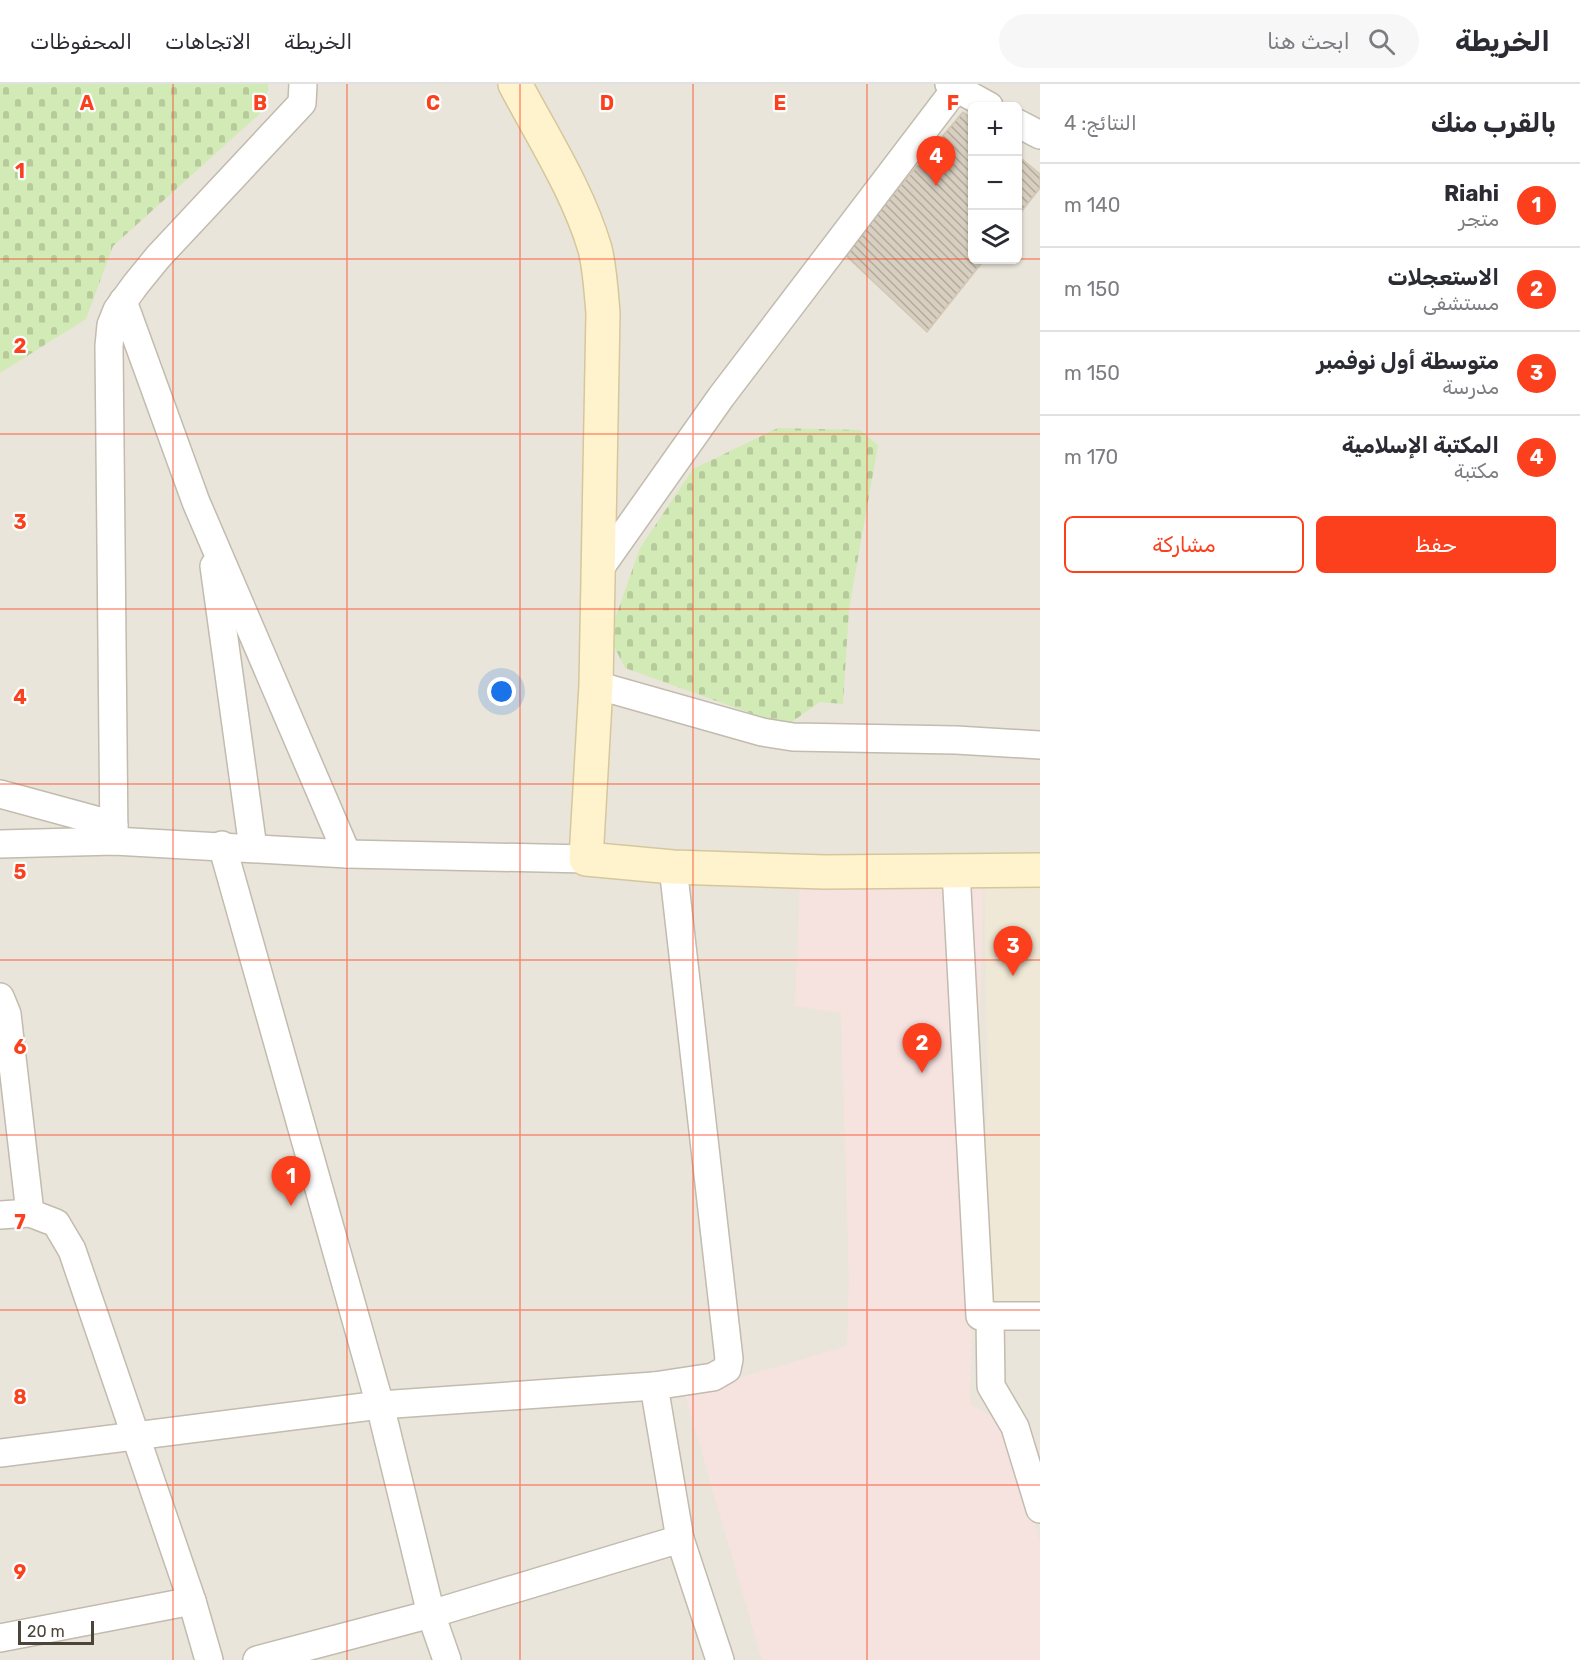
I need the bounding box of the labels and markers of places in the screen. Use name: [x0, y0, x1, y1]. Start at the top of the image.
pin: 4: [916, 136, 956, 186]
pin: 3: [994, 926, 1032, 976]
pin: 2: [902, 1024, 942, 1073]
pin: 1: [272, 1156, 310, 1206]

